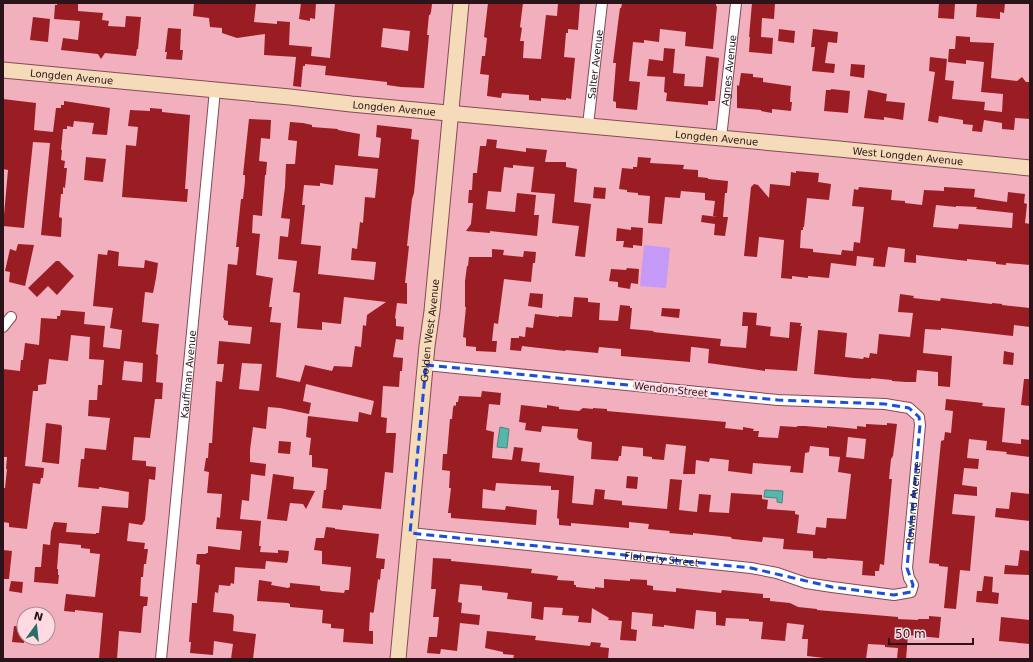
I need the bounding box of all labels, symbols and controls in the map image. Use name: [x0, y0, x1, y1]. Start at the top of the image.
street label: Salter Avenue: [586, 29, 605, 100]
street label: Agnes Avenue: [720, 34, 738, 107]
street label: Longden Avenue: [30, 68, 114, 86]
street label: Longden Avenue: [352, 99, 436, 118]
street label: Longden Avenue: [675, 129, 759, 148]
street label: West Longden Avenue: [852, 145, 964, 167]
street label: Golden West Avenue: [419, 279, 441, 383]
street label: Kauffman Avenue: [179, 330, 198, 419]
street label: Wendon Street: [633, 380, 708, 399]
street label: Rowland Avenue: [904, 461, 923, 545]
street label: Flaherty Street: [624, 550, 699, 569]
north arrow: [16, 606, 56, 646]
text: N: [32, 609, 45, 624]
scale bar: [889, 620, 973, 646]
text: 50 m: [895, 627, 926, 641]

